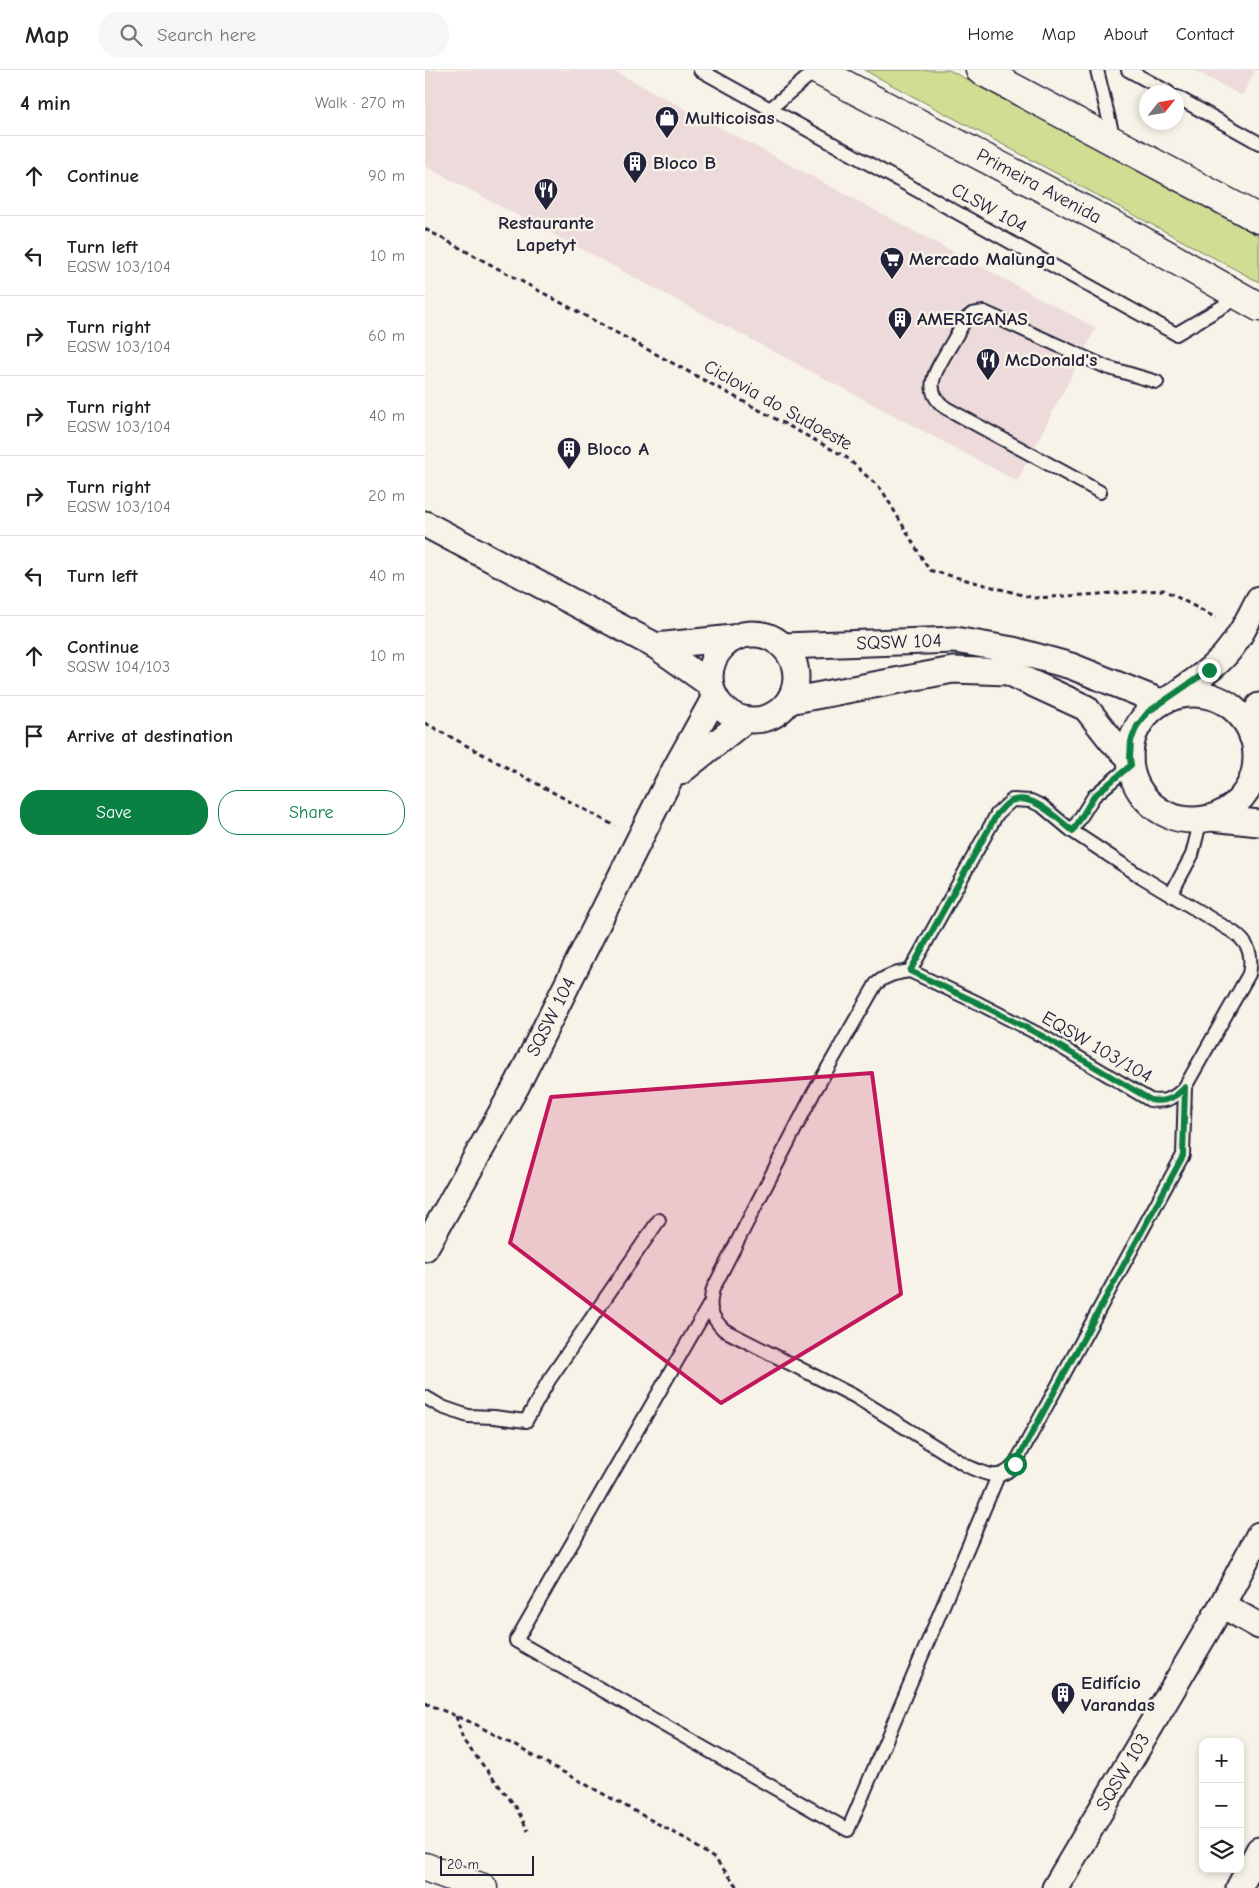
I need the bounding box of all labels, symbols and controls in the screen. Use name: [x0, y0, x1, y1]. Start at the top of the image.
search box: [99, 12, 449, 57]
text: Map: [25, 21, 69, 49]
icon: search: [117, 21, 145, 49]
text: Search here: [157, 24, 256, 46]
text: Home: [967, 24, 1014, 45]
text: Map: [1042, 24, 1076, 45]
text: About: [1104, 24, 1148, 45]
text: Contact: [1176, 24, 1234, 45]
north arrow: [1139, 85, 1184, 130]
text: 4 min: [20, 91, 71, 115]
text: Walk · 270 m: [315, 94, 405, 112]
shop icon: Multicoisas: [654, 105, 680, 139]
place label: Multicoisas: [685, 107, 775, 129]
street label: Primeira Avenida: [973, 144, 1105, 228]
building icon: Bloco B: [622, 150, 648, 184]
place label: Bloco B: [653, 152, 716, 174]
icon: ahead: [20, 162, 48, 190]
text: Continue: [67, 165, 139, 187]
text: 90 m: [368, 167, 405, 185]
restaurant icon: Restaurante Lapetyt: [533, 177, 559, 211]
street label: CLSW 104: [947, 178, 1031, 238]
place label: Restaurante Lapetyt: [498, 212, 594, 256]
text: Turn left: [67, 236, 138, 258]
icon: left: [20, 242, 48, 270]
supermarket icon: Mercado Malunga: [879, 246, 905, 280]
text: 10 m: [370, 247, 405, 265]
place label: Mercado Malunga: [909, 248, 1056, 270]
text: EQSW 103/104: [67, 258, 171, 276]
building icon: AMERICANAS: [887, 306, 913, 340]
place label: AMERICANAS: [917, 308, 1028, 330]
text: Turn right: [67, 316, 151, 338]
icon: right: [20, 322, 48, 350]
text: 60 m: [368, 327, 405, 345]
text: EQSW 103/104: [67, 338, 171, 356]
restaurant icon: McDonald's: [975, 347, 1001, 381]
place label: McDonald's: [1005, 349, 1097, 371]
street label: Ciclovia do Sudoeste: [700, 355, 856, 455]
text: Turn right: [67, 396, 151, 418]
icon: right: [20, 402, 48, 430]
text: 40 m: [369, 407, 405, 425]
text: EQSW 103/104: [67, 418, 171, 436]
building icon: Bloco A: [556, 436, 582, 470]
place label: Bloco A: [587, 438, 649, 460]
text: Turn right: [67, 476, 151, 498]
icon: right: [20, 482, 48, 510]
text: 20 m: [368, 487, 405, 505]
text: EQSW 103/104: [67, 498, 171, 516]
icon: left: [20, 562, 48, 590]
text: Turn left: [67, 565, 138, 587]
text: 40 m: [369, 567, 405, 585]
street label: SQSW 104: [856, 630, 942, 654]
text: Continue: [67, 636, 139, 658]
icon: ahead: [20, 642, 48, 670]
text: 10 m: [370, 647, 405, 665]
text: SQSW 104/103: [67, 658, 170, 676]
route end: [1198, 659, 1221, 682]
icon: arrive: [20, 722, 48, 750]
text: Arrive at destination: [67, 725, 233, 747]
button: Save: [20, 790, 208, 835]
button: Share: [218, 790, 405, 835]
street label: SQSW 104: [522, 974, 580, 1060]
street label: EQSW 103/104: [1038, 1007, 1156, 1087]
route start: [1004, 1453, 1027, 1476]
place label: Edifício Varandas: [1081, 1672, 1155, 1716]
building icon: Edifício Varandas: [1050, 1681, 1076, 1715]
street label: SQSW 103: [1091, 1729, 1155, 1815]
map controls: [1199, 1738, 1244, 1873]
button: +: [1199, 1738, 1244, 1783]
button: −: [1199, 1783, 1244, 1828]
button: layers: [1199, 1828, 1244, 1873]
scale bar: [440, 1853, 534, 1876]
text: 20 m: [447, 1856, 479, 1873]

